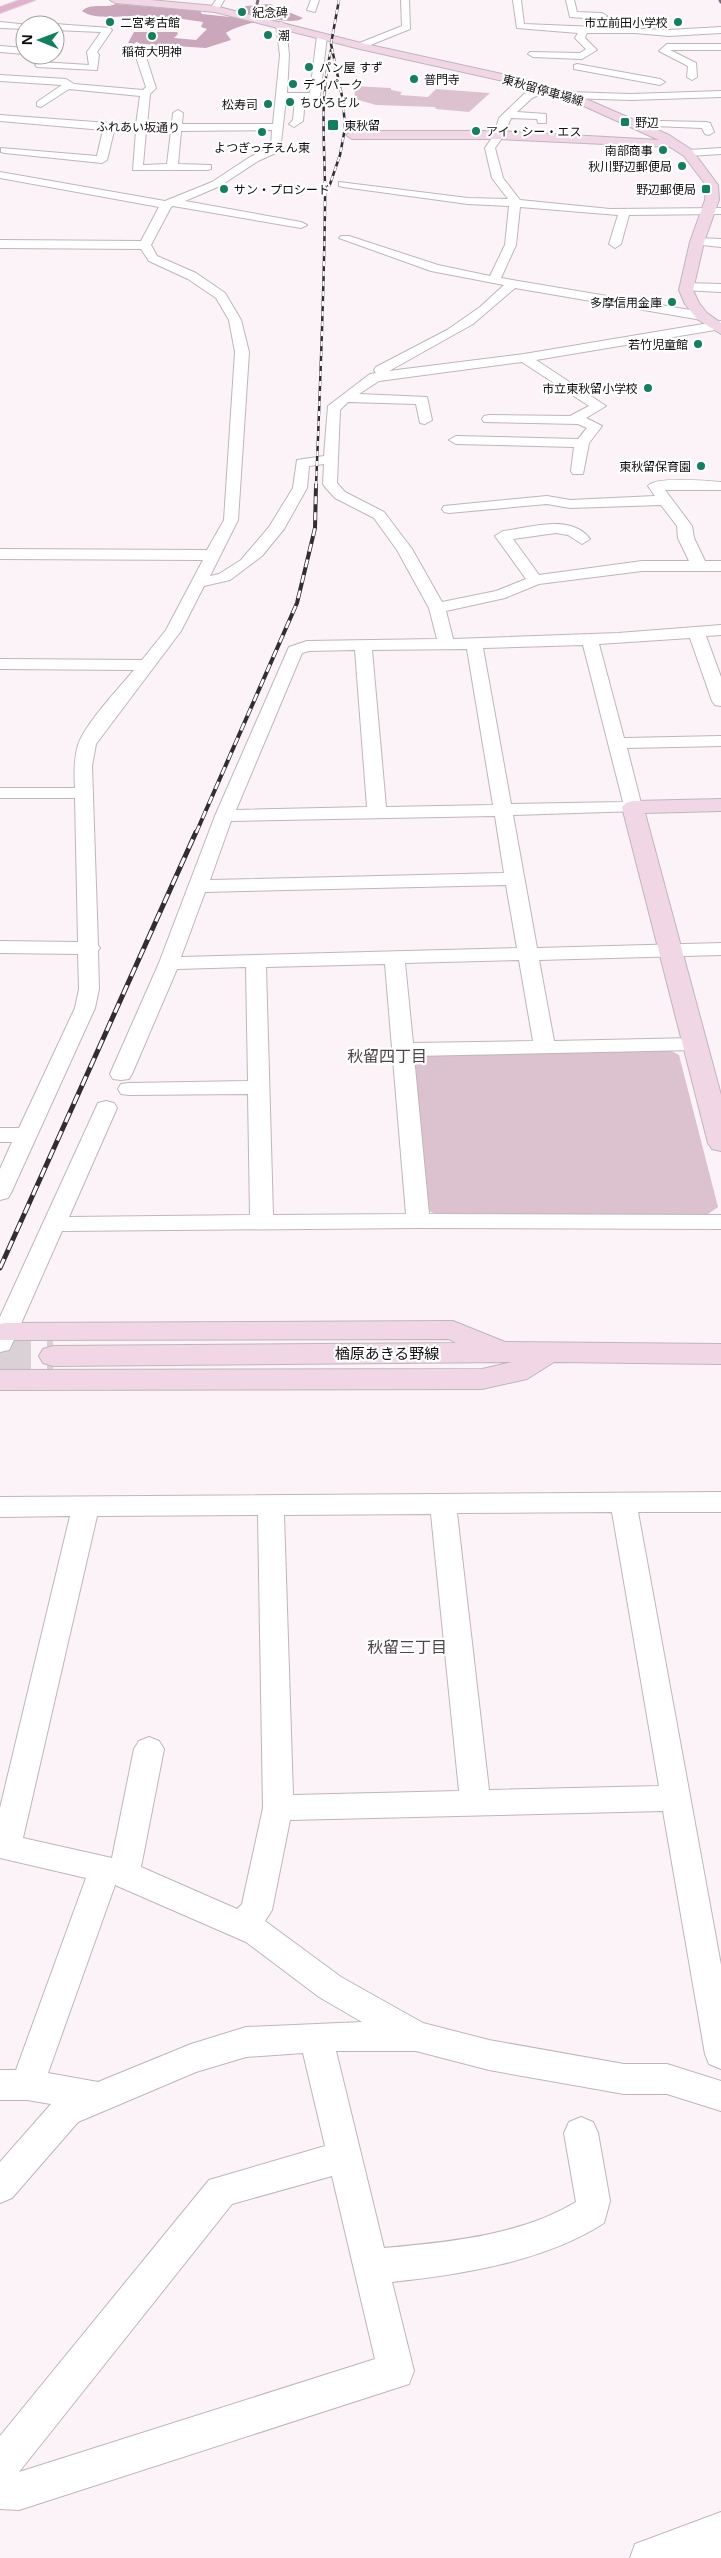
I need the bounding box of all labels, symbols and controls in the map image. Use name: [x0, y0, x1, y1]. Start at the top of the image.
place label: 紀念碑: [252, 4, 288, 21]
marker: 紀念碑: [236, 6, 248, 18]
place label: 二宮考古館: [120, 14, 180, 31]
place label: 市立前田小学校: [584, 14, 668, 31]
north arrow: [15, 15, 65, 65]
marker: 二宮考古館: [104, 16, 116, 28]
marker: 市立前田小学校: [672, 16, 684, 28]
place label: 潮: [278, 27, 290, 44]
marker: 潮: [262, 29, 274, 41]
marker: 稲荷大明神: [146, 30, 158, 42]
text: N: [17, 34, 36, 46]
place label: 稲荷大明神: [122, 43, 182, 60]
place label: パン屋 すず: [319, 59, 383, 76]
marker: パン屋 すず: [303, 61, 315, 73]
street label: 東秋留停車場線: [500, 70, 586, 110]
place label: 普門寺: [424, 71, 460, 88]
marker: 普門寺: [408, 73, 420, 85]
place label: デイパーク: [303, 76, 363, 93]
marker: デイパーク: [287, 78, 299, 90]
place label: ちひろビル: [300, 94, 360, 111]
place label: 松寿司: [222, 96, 258, 113]
marker: ちひろビル: [284, 96, 296, 108]
marker: 松寿司: [262, 98, 274, 110]
place label: 野辺: [635, 114, 659, 131]
marker: 野辺: [619, 116, 631, 128]
place label: 東秋留: [344, 117, 380, 134]
street label: ふれあい坂通り: [96, 118, 180, 136]
marker: 東秋留: [326, 118, 340, 132]
place label: アイ・シー・エス: [486, 123, 581, 140]
marker: アイ・シー・エス: [470, 125, 482, 137]
marker: よつぎっ⼦えん東: [256, 126, 268, 138]
place label: よつぎっ⼦えん東: [214, 139, 310, 156]
place label: 南部商事: [605, 142, 653, 159]
marker: 南部商事: [657, 144, 669, 156]
place label: 秋川野辺郵便局: [588, 158, 672, 175]
marker: 秋川野辺郵便局: [676, 160, 688, 172]
place label: サン・プロシード: [234, 181, 330, 198]
place label: 野辺郵便局: [636, 181, 696, 198]
marker: サン・プロシード: [218, 183, 230, 195]
marker: 野辺郵便局: [700, 183, 712, 195]
place label: 多摩信用金庫: [590, 294, 662, 311]
marker: 多摩信用金庫: [666, 296, 678, 308]
place label: 若竹児童館: [628, 336, 688, 353]
marker: 若竹児童館: [692, 338, 704, 350]
place label: 市立東秋留小学校: [542, 380, 638, 397]
marker: 市立東秋留小学校: [642, 382, 654, 394]
place label: 東秋留保育園: [619, 458, 691, 475]
marker: 東秋留保育園: [695, 460, 707, 472]
district label: 秋留四丁目: [347, 1045, 427, 1067]
street label: 楢原あきる野線: [335, 1343, 439, 1363]
district label: 秋留三丁目: [367, 1636, 447, 1658]

